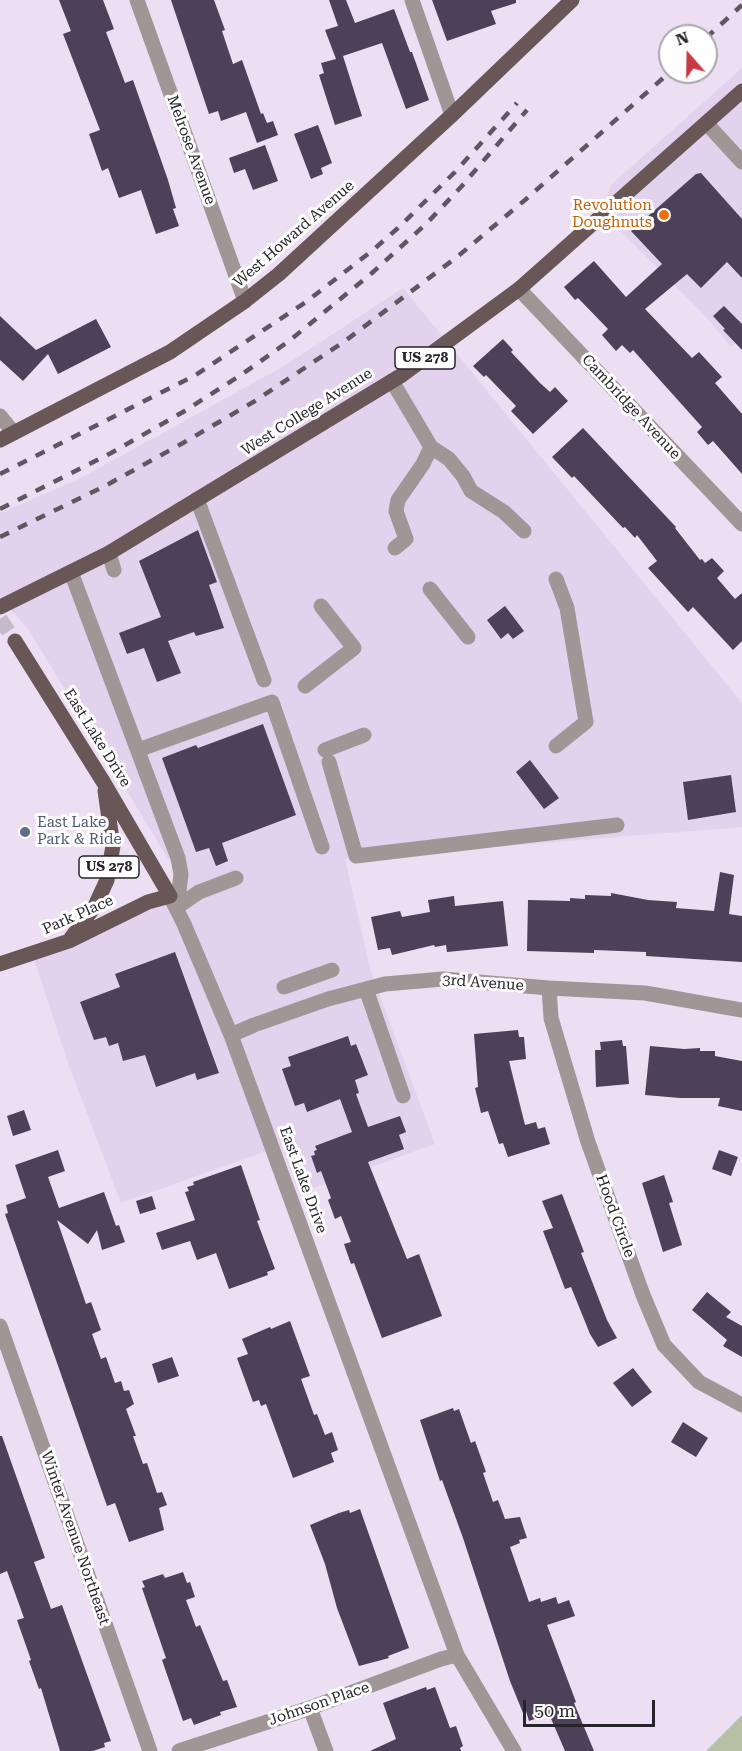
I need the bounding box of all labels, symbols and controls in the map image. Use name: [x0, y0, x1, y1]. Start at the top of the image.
north arrow: [658, 24, 718, 84]
text: N: [673, 27, 691, 50]
street label: Melrose Avenue: [163, 93, 219, 207]
street label: West Howard Avenue: [230, 177, 358, 291]
place label: Revolution Doughnuts: [572, 197, 652, 232]
marker: Revolution Doughnuts: [657, 208, 671, 222]
road number: US 278: [395, 347, 455, 369]
street label: Cambridge Avenue: [578, 351, 684, 463]
street label: West College Avenue: [238, 364, 376, 460]
street label: East Lake Drive: [60, 686, 134, 790]
place label: East Lake Park & Ride: [37, 814, 122, 849]
marker: East Lake Park & Ride: [18, 825, 32, 839]
road number: US 278: [79, 856, 139, 878]
street label: Park Place: [40, 891, 116, 939]
street label: 3rd Avenue: [442, 971, 524, 995]
street label: East Lake Drive: [275, 1124, 331, 1236]
street label: Hood Circle: [592, 1172, 638, 1260]
street label: Winter Avenue Northeast: [37, 1449, 113, 1627]
street label: Johnson Place: [266, 1678, 372, 1730]
scale bar: [526, 1688, 658, 1726]
text: 50 m: [534, 1700, 575, 1721]

